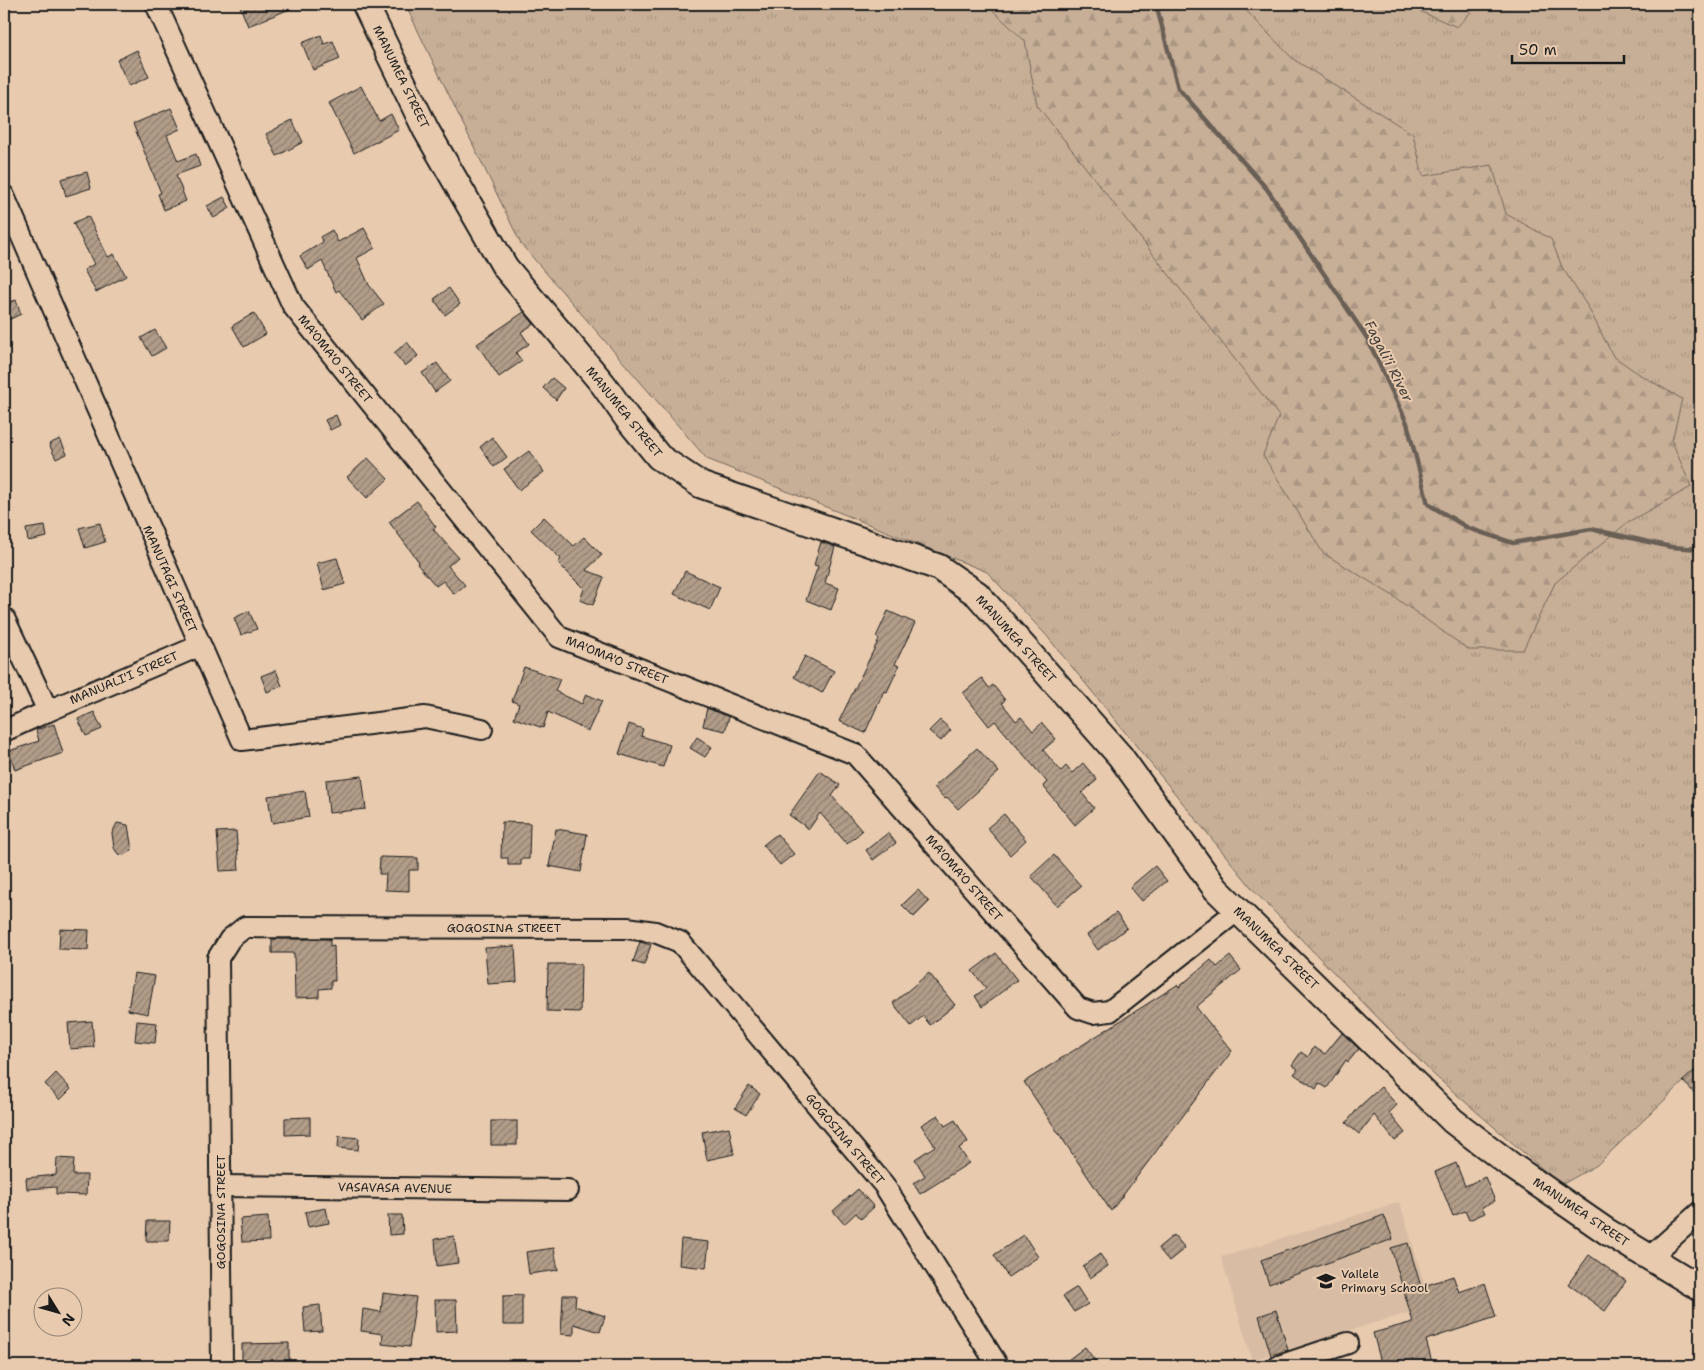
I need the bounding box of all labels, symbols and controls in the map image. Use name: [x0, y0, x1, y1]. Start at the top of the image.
street label: MANUMEA STREET: [369, 23, 433, 132]
scale bar: [1512, 32, 1624, 64]
text: 50 m: [1519, 40, 1557, 60]
street label: MA'OMA'O STREET: [294, 311, 376, 407]
water label: Fagali'i River: [1361, 317, 1417, 405]
street label: MANUMEA STREET: [582, 363, 666, 461]
street label: MANUTAGI STREET: [139, 523, 201, 636]
street label: MANUMEA STREET: [972, 592, 1060, 687]
street label: MA'OMA'O STREET: [563, 632, 671, 688]
street label: MANUALI'I STREET: [67, 648, 181, 708]
street label: MA'OMA'O STREET: [922, 831, 1006, 925]
street label: MANUMEA STREET: [1230, 903, 1323, 993]
street label: GOGOSINA STREET: [447, 920, 562, 936]
street label: GOGOSINA STREET: [802, 1090, 888, 1188]
street label: GOGOSINA STREET: [213, 1154, 229, 1269]
street label: MANUMEA STREET: [1530, 1174, 1633, 1250]
street label: VASAVASA AVENUE: [338, 1179, 452, 1197]
place label: Vailele Primary School: [1341, 1266, 1428, 1296]
school or university icon: Vailele Primary School: [1315, 1270, 1337, 1292]
north arrow: [32, 1288, 82, 1338]
text: N: [58, 1310, 79, 1330]

